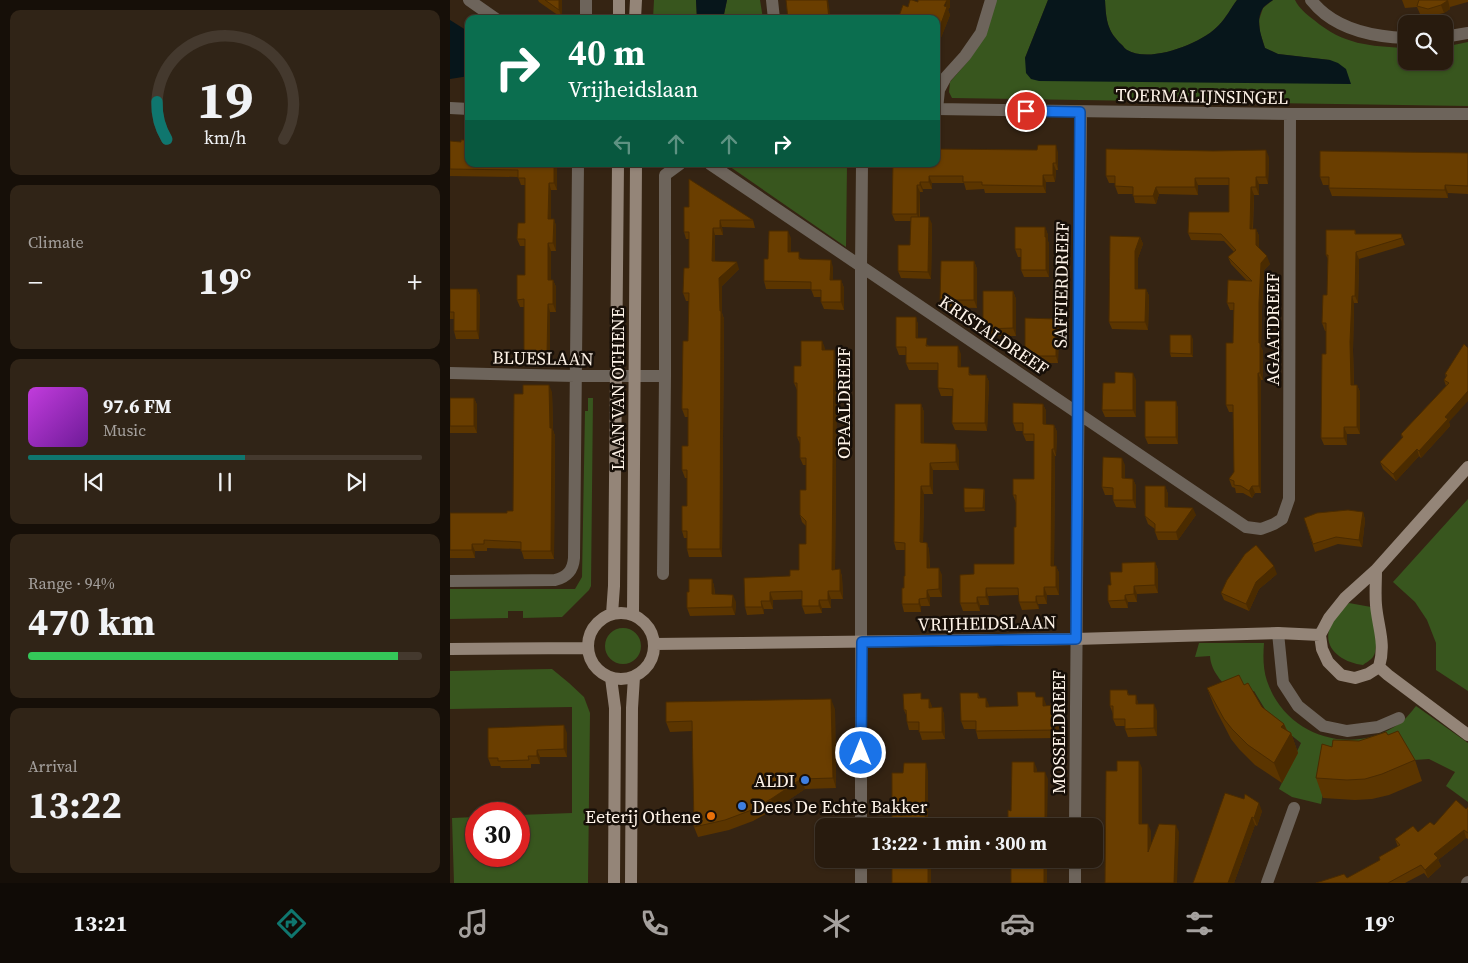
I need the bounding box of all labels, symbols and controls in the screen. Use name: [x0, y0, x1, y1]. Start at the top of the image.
map controls: [1398, 15, 1453, 70]
button: search: [1398, 15, 1453, 70]
text: 40 m: [568, 29, 645, 77]
icon: right: [485, 35, 550, 100]
text: 19: [197, 64, 253, 135]
text: Vrijheidslaan: [568, 74, 698, 104]
street label: TOERMALIJNSINGEL: [1115, 82, 1289, 110]
pin: [1005, 90, 1047, 132]
icon: arrive: [1012, 97, 1040, 125]
text: km/h: [204, 125, 247, 150]
icon: left: [609, 130, 637, 158]
icon: ahead: [662, 130, 690, 158]
icon: ahead: [715, 130, 743, 158]
icon: right: [768, 130, 796, 158]
street label: SAFFIERDREEF: [1047, 222, 1075, 348]
text: Climate: [28, 231, 84, 253]
text: 19°: [198, 255, 252, 307]
text: −: [28, 263, 43, 301]
text: +: [407, 263, 422, 301]
street label: AGAATDREEF: [1260, 272, 1285, 386]
street label: KRISTALDREEF: [934, 289, 1054, 381]
street label: LAAN VAN OTHENE: [605, 307, 630, 471]
street label: BLUESLAAN: [492, 345, 594, 371]
street label: OPAALDREEF: [831, 347, 856, 459]
text: 97.6 FM: [103, 393, 172, 419]
text: Music: [103, 419, 146, 441]
icon: previous: [80, 468, 108, 496]
icon: pause: [211, 468, 239, 496]
icon: next: [342, 468, 370, 496]
text: Range · 94%: [28, 572, 115, 594]
text: 470 km: [28, 596, 155, 648]
street label: VRIJHEIDSLAAN: [917, 609, 1057, 637]
street label: MOSSELDREEF: [1046, 670, 1071, 794]
position arrow: [834, 726, 886, 778]
text: Arrival: [28, 755, 77, 777]
place label: ALDI: [754, 768, 795, 793]
marker: ALDI: [799, 774, 811, 786]
text: 13:22: [28, 779, 122, 831]
place label: Dees De Echte Bakker: [752, 794, 928, 819]
marker: Dees De Echte Bakker: [736, 800, 748, 812]
speed limit sign: 30: [465, 802, 530, 867]
place label: Eeterij Othene: [585, 804, 701, 829]
marker: Eeterij Othene: [705, 810, 717, 822]
text: 13:22 · 1 min · 300 m: [871, 830, 1047, 856]
icon: directions: [274, 906, 309, 941]
icon: music: [456, 906, 491, 941]
icon: phone: [637, 906, 672, 941]
icon: climate: [819, 906, 854, 941]
icon: car: [1000, 906, 1035, 941]
icon: filters: [1182, 906, 1217, 941]
text: 13:21: [73, 908, 128, 938]
text: 19°: [1364, 908, 1395, 938]

